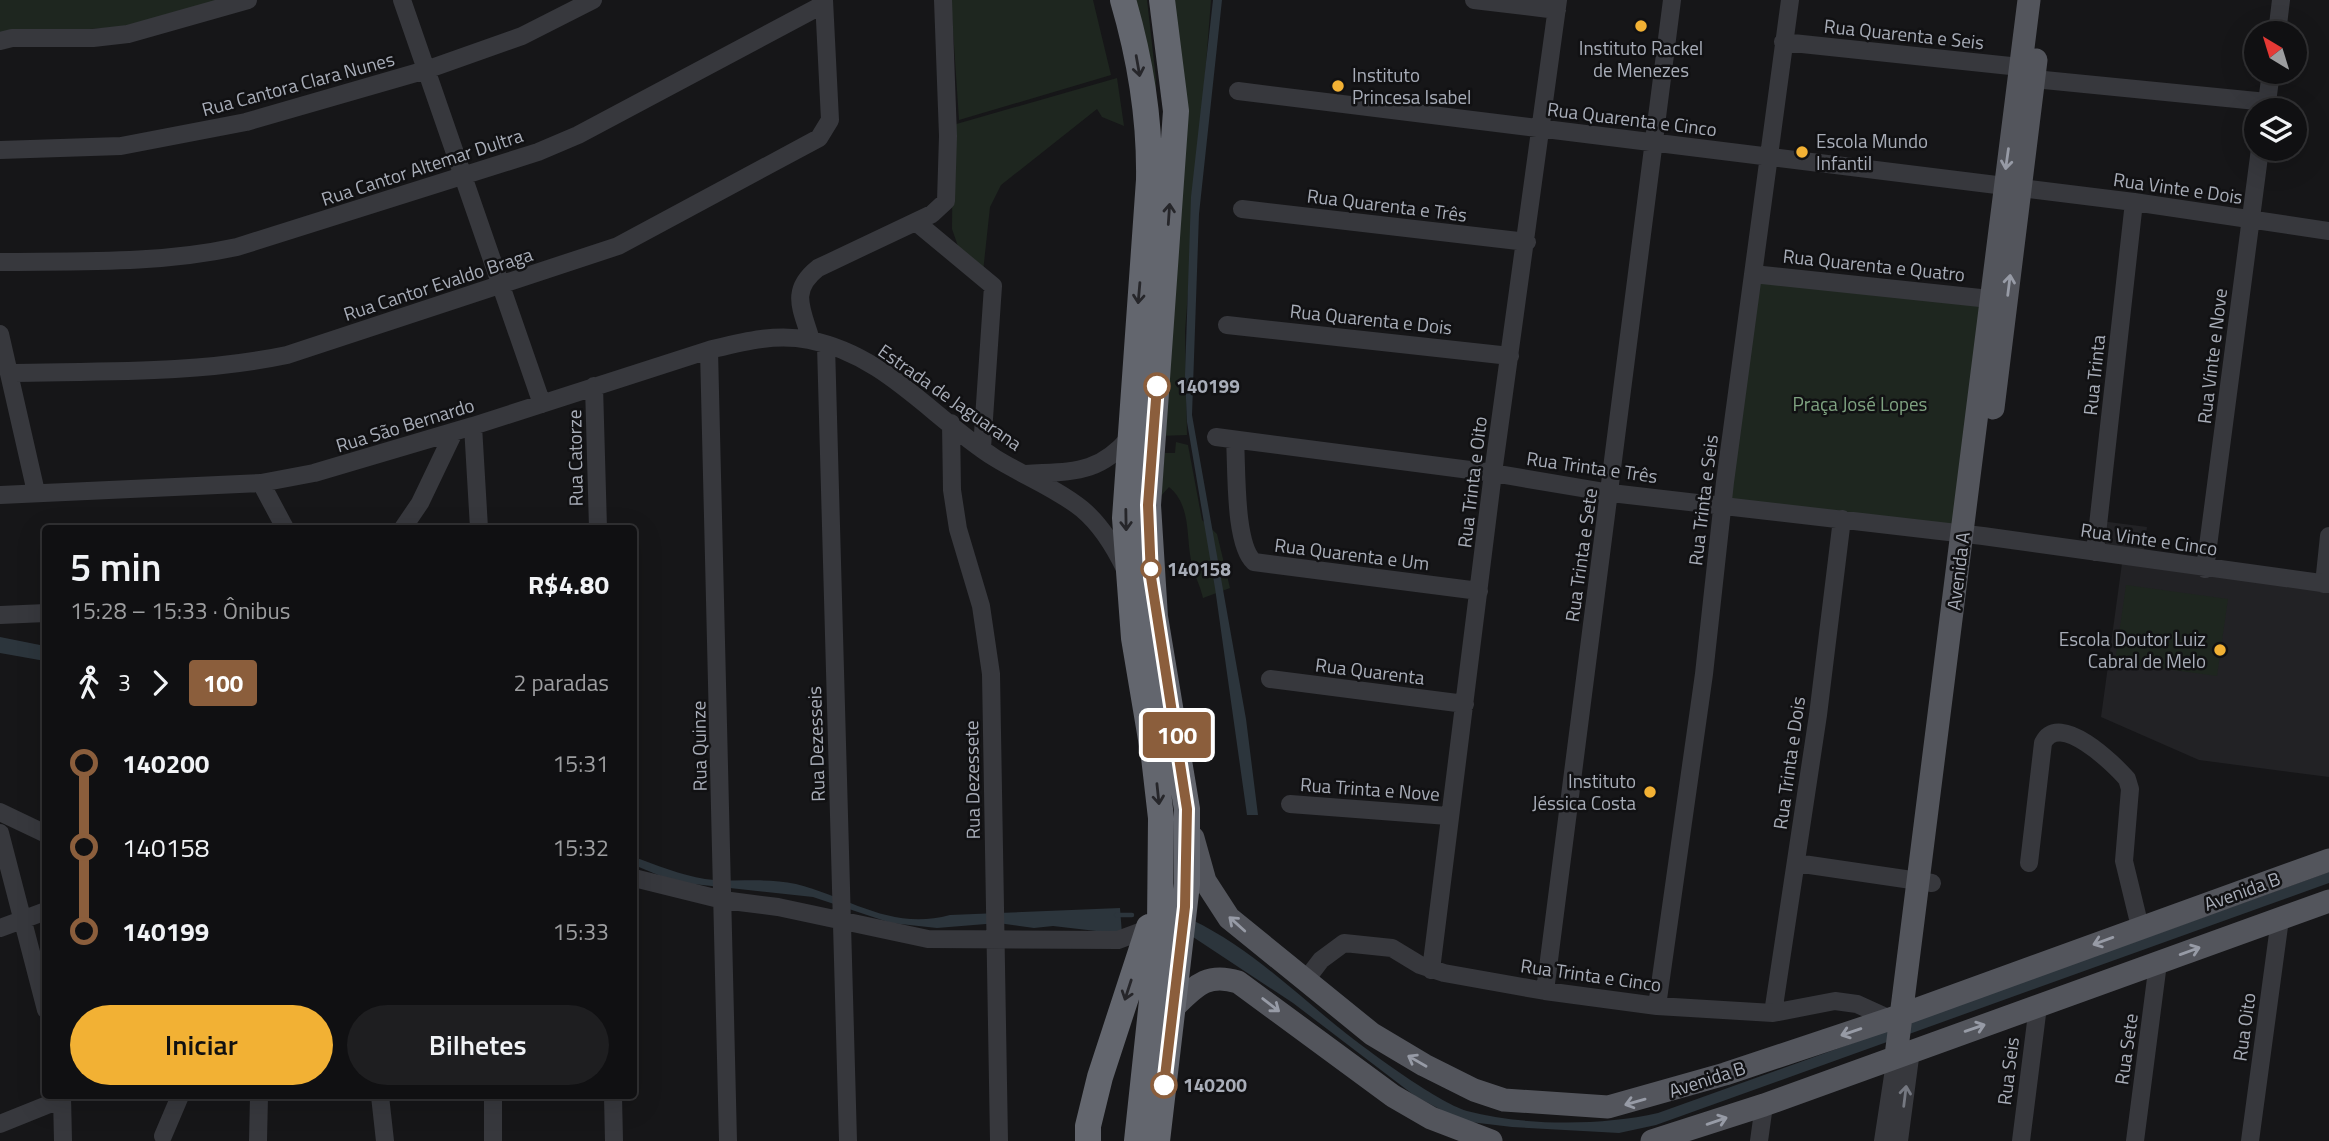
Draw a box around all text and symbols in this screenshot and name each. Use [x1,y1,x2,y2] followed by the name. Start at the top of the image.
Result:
[1823,11,1986,56] street label: Rua Quarenta e Seis
[1633,18,1649,34] marker: Instituto Rackel de Menezes
[2244,21,2306,84] north arrow
[2244,21,2307,161] map controls
[1579,33,1703,84] place label: Instituto Rackel de Menezes
[198,44,398,123] street label: Rua Cantora Clara Nunes
[1131,55,1145,77] one-way arrow
[1352,60,1472,111] place label: Instituto Princesa Isabel
[1330,78,1346,94] marker: Instituto Princesa Isabel
[1546,94,1719,143] street label: Rua Quarenta e Cinco
[2244,98,2307,161] button: layers
[317,120,527,213] street label: Rua Cantor Altemar Dultra
[1816,126,1928,177] place label: Escola Mundo Infantil
[1794,144,1810,160] marker: Escola Mundo Infantil
[2001,147,2014,170] one-way arrow
[2112,164,2245,211] street label: Rua Vinte e Dois
[1305,180,1469,229] street label: Rua Quarenta e Três
[1163,203,1176,225] one-way arrow
[339,239,537,328] street label: Rua Cantor Evaldo Braga
[1781,241,1967,288] street label: Rua Quarenta e Quatro
[2002,274,2015,297] one-way arrow
[1132,281,1145,303] one-way arrow
[2189,287,2234,425] street label: Rua Vinte e Nove
[1288,296,1454,341] street label: Rua Quarenta e Dois
[2075,333,2112,417] street label: Rua Trinta
[872,336,1029,457] street label: Estrada de Jaguarana
[1176,371,1240,400] place label: 140199
[1144,373,1170,399] marker: 140199
[1793,389,1928,418] park label: Praça José Lopes
[332,390,478,459] street label: Rua São Bernardo
[559,409,590,507] street label: Rua Catorze
[1449,415,1494,549] street label: Rua Trinta e Oito
[1680,433,1725,567] street label: Rua Trinta e Seis
[1525,443,1660,490] street label: Rua Trinta e Três
[1557,486,1604,624] street label: Rua Trinta e Sete
[1119,508,1133,531] one-way arrow
[2079,515,2219,562] street label: Rua Vinte e Cinco
[1273,530,1431,577] street label: Rua Quarenta e Um
[1938,530,1977,612] street label: Avenida A
[70,538,161,596] text: 5 min
[1167,554,1231,583] place label: 140158
[1141,559,1161,579] marker: 140158
[528,565,609,604] text: R$4.80
[70,593,290,628] text: 15:28 – 15:33 · Ônibus
[2059,624,2206,675] place label: Escola Doutor Luiz Cabral de Melo
[2212,642,2228,658] marker: Escola Doutor Luiz Cabral de Melo
[1314,649,1427,692] street label: Rua Quarenta
[70,664,108,702] icon: walk
[141,664,179,702] icon: forward
[118,665,131,700] text: 3
[203,665,243,701] text: 100
[514,665,609,700] text: 2 paradas
[799,686,832,802] street label: Rua Dezesseis
[1765,694,1812,831] street label: Rua Trinta e Dois
[683,700,714,792] street label: Rua Quinze
[1137,712,1217,758] line badge: 100
[1157,717,1197,753] text: 100
[956,720,987,840] street label: Rua Dezessete
[122,744,209,783] text: 140200
[552,746,609,781] text: 15:31
[1532,766,1636,817] place label: Instituto Jéssica Costa
[1299,769,1441,808] street label: Rua Trinta e Nove
[1152,782,1165,805] one-way arrow
[1642,784,1658,800] marker: Instituto Jéssica Costa
[122,828,209,867] text: 140158
[552,830,609,865] text: 15:32
[2200,863,2284,918] street label: Avenida B
[122,912,209,951] text: 140199
[552,914,609,949] text: 15:33
[1228,916,1246,932] one-way arrow
[2093,936,2115,948] one-way arrow
[2178,944,2200,956] one-way arrow
[1519,950,1663,999] street label: Rua Trinta e Cinco
[1121,979,1134,1001] one-way arrow
[2224,991,2263,1063] street label: Rua Oito
[1261,997,1280,1012] one-way arrow
[70,1005,333,1085] button: Iniciar
[347,1005,609,1085] button: Bilhetes
[2106,1011,2145,1086] street label: Rua Sete
[1964,1020,1986,1033] one-way arrow
[1841,1027,1863,1039] one-way arrow
[1989,1035,2026,1107] street label: Rua Seis
[1665,1052,1749,1105] street label: Avenida B
[1408,1054,1428,1068] one-way arrow
[1183,1070,1247,1099] place label: 140200
[1151,1072,1177,1098] marker: 140200
[1899,1085,1912,1107] one-way arrow
[1624,1096,1646,1109] one-way arrow
[1706,1114,1728,1126] one-way arrow

